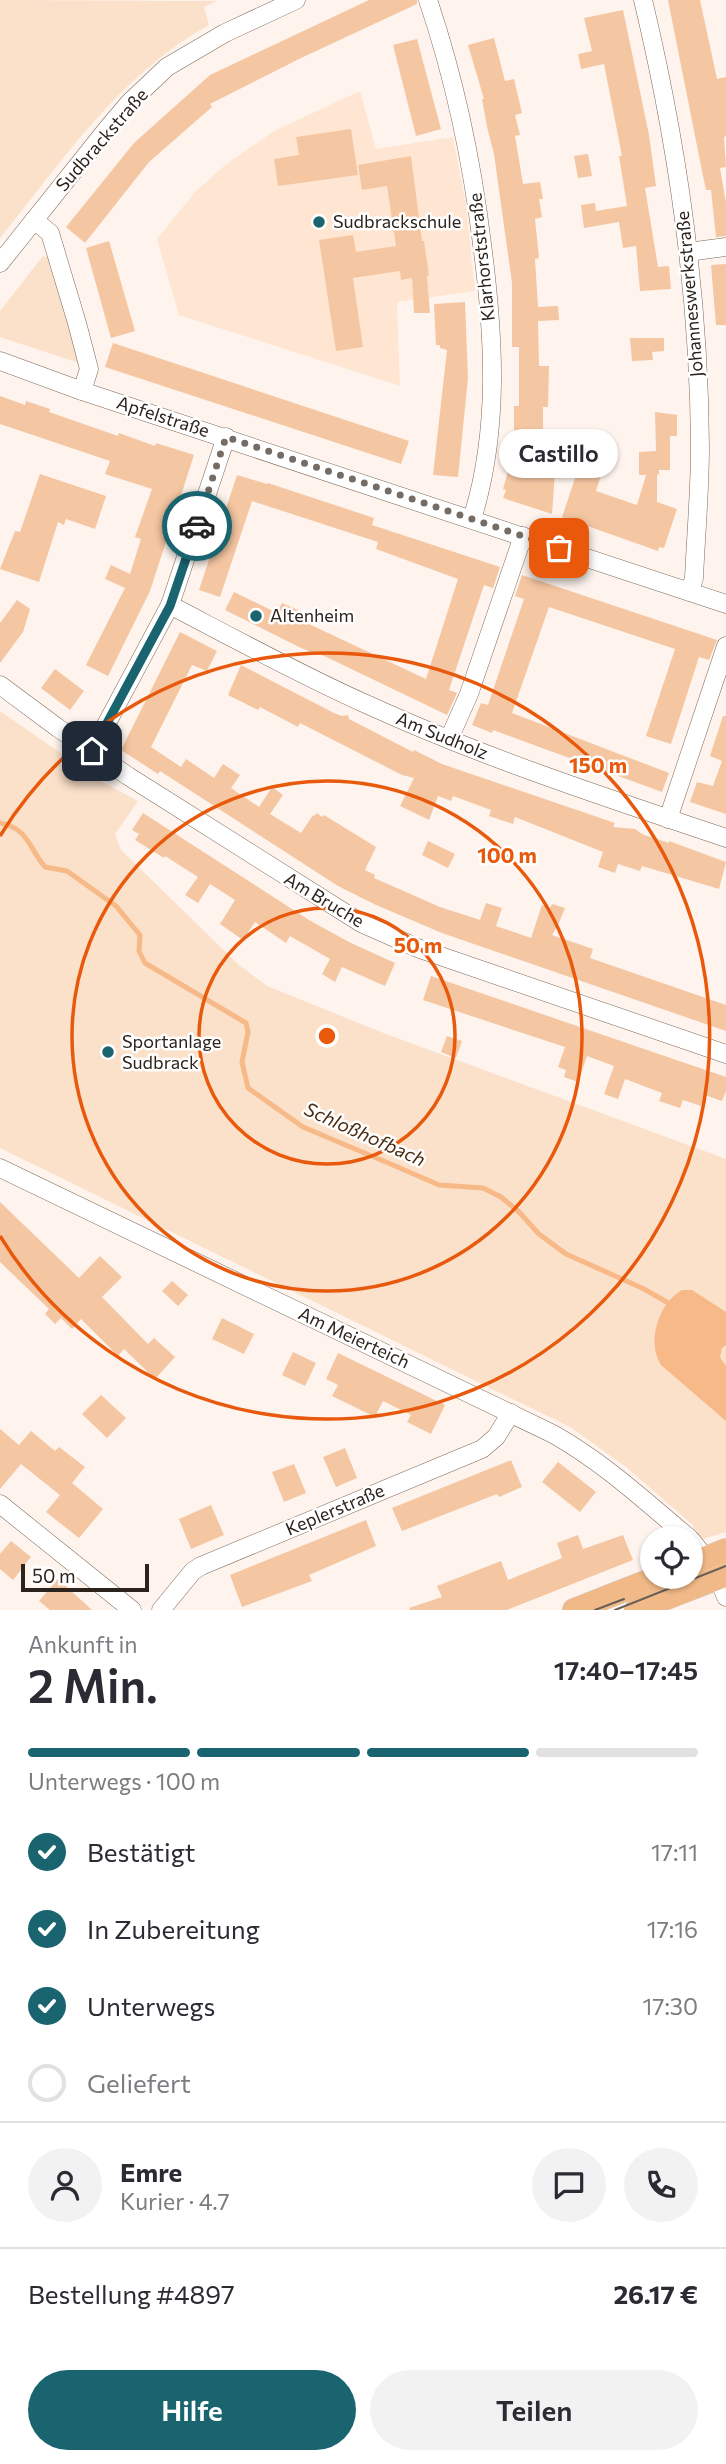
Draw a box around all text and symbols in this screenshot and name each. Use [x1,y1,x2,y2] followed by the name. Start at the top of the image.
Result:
[51,83,152,195] street label: Sudbrackstraße
[463,192,499,322] street label: Klarhorststraße
[333,210,461,232] place label: Sudbrackschule
[671,210,707,378] street label: Johanneswerkstraße
[311,214,327,230] marker: Sudbrackschule
[114,391,212,441] street label: Apfelstraße
[500,429,618,478] callout: Castillo
[518,439,599,467] text: Castillo
[162,491,232,561] courier
[178,507,216,545] icon: car
[529,518,589,578] pin
[540,529,578,567] icon: bag
[270,604,354,626] place label: Altenheim
[248,608,264,624] marker: Altenheim
[393,707,492,763] street label: Am Sudholz
[62,721,122,781] pin
[73,732,111,770] icon: home
[569,752,627,777] text: 150 m
[477,842,537,867] text: 100 m
[281,867,368,932] street label: Am Bruche
[394,932,442,957] text: 50 m
[315,1024,339,1048] centre of rings
[122,1030,221,1073] place label: Sportanlage Sudbrack
[100,1044,116,1060] marker: Sportanlage Sudbrack
[301,1097,429,1171] water label: Schloßhofbach
[295,1302,414,1372] street label: Am Meierteich
[282,1478,387,1540] street label: Keplerstraße
[640,1526,703,1589] map controls
[640,1526,703,1589] button: locate
[21,1561,149,1593] scale bar
[32,1564,76,1587] text: 50 m
[28,1630,138,1658] text: Ankunft in
[554,1654,698,1685] text: 17:40–17:45
[28,1656,158,1712] text: 2 Min.
[28,1767,220,1795] text: Unterwegs · 100 m
[28,1833,66,1871] icon: check
[87,1836,196,1867] text: Bestätigt
[651,1838,698,1866] text: 17:11
[28,1910,66,1948] icon: check
[87,1913,260,1944] text: In Zubereitung
[647,1915,698,1943] text: 17:16
[28,1987,66,2025] icon: check
[87,1990,215,2021] text: Unterwegs
[642,1992,698,2020] text: 17:30
[87,2067,191,2098] text: Geliefert
[28,2148,102,2222] button: person
[532,2148,606,2222] button: chat
[624,2148,698,2222] button: phone
[120,2156,182,2187] text: Emre
[120,2187,230,2215] text: Kurier · 4.7
[28,2278,235,2309] text: Bestellung #4897
[613,2278,698,2309] text: 26.17 €
[28,2370,356,2450] button: Hilfe
[370,2370,698,2450] button: Teilen

